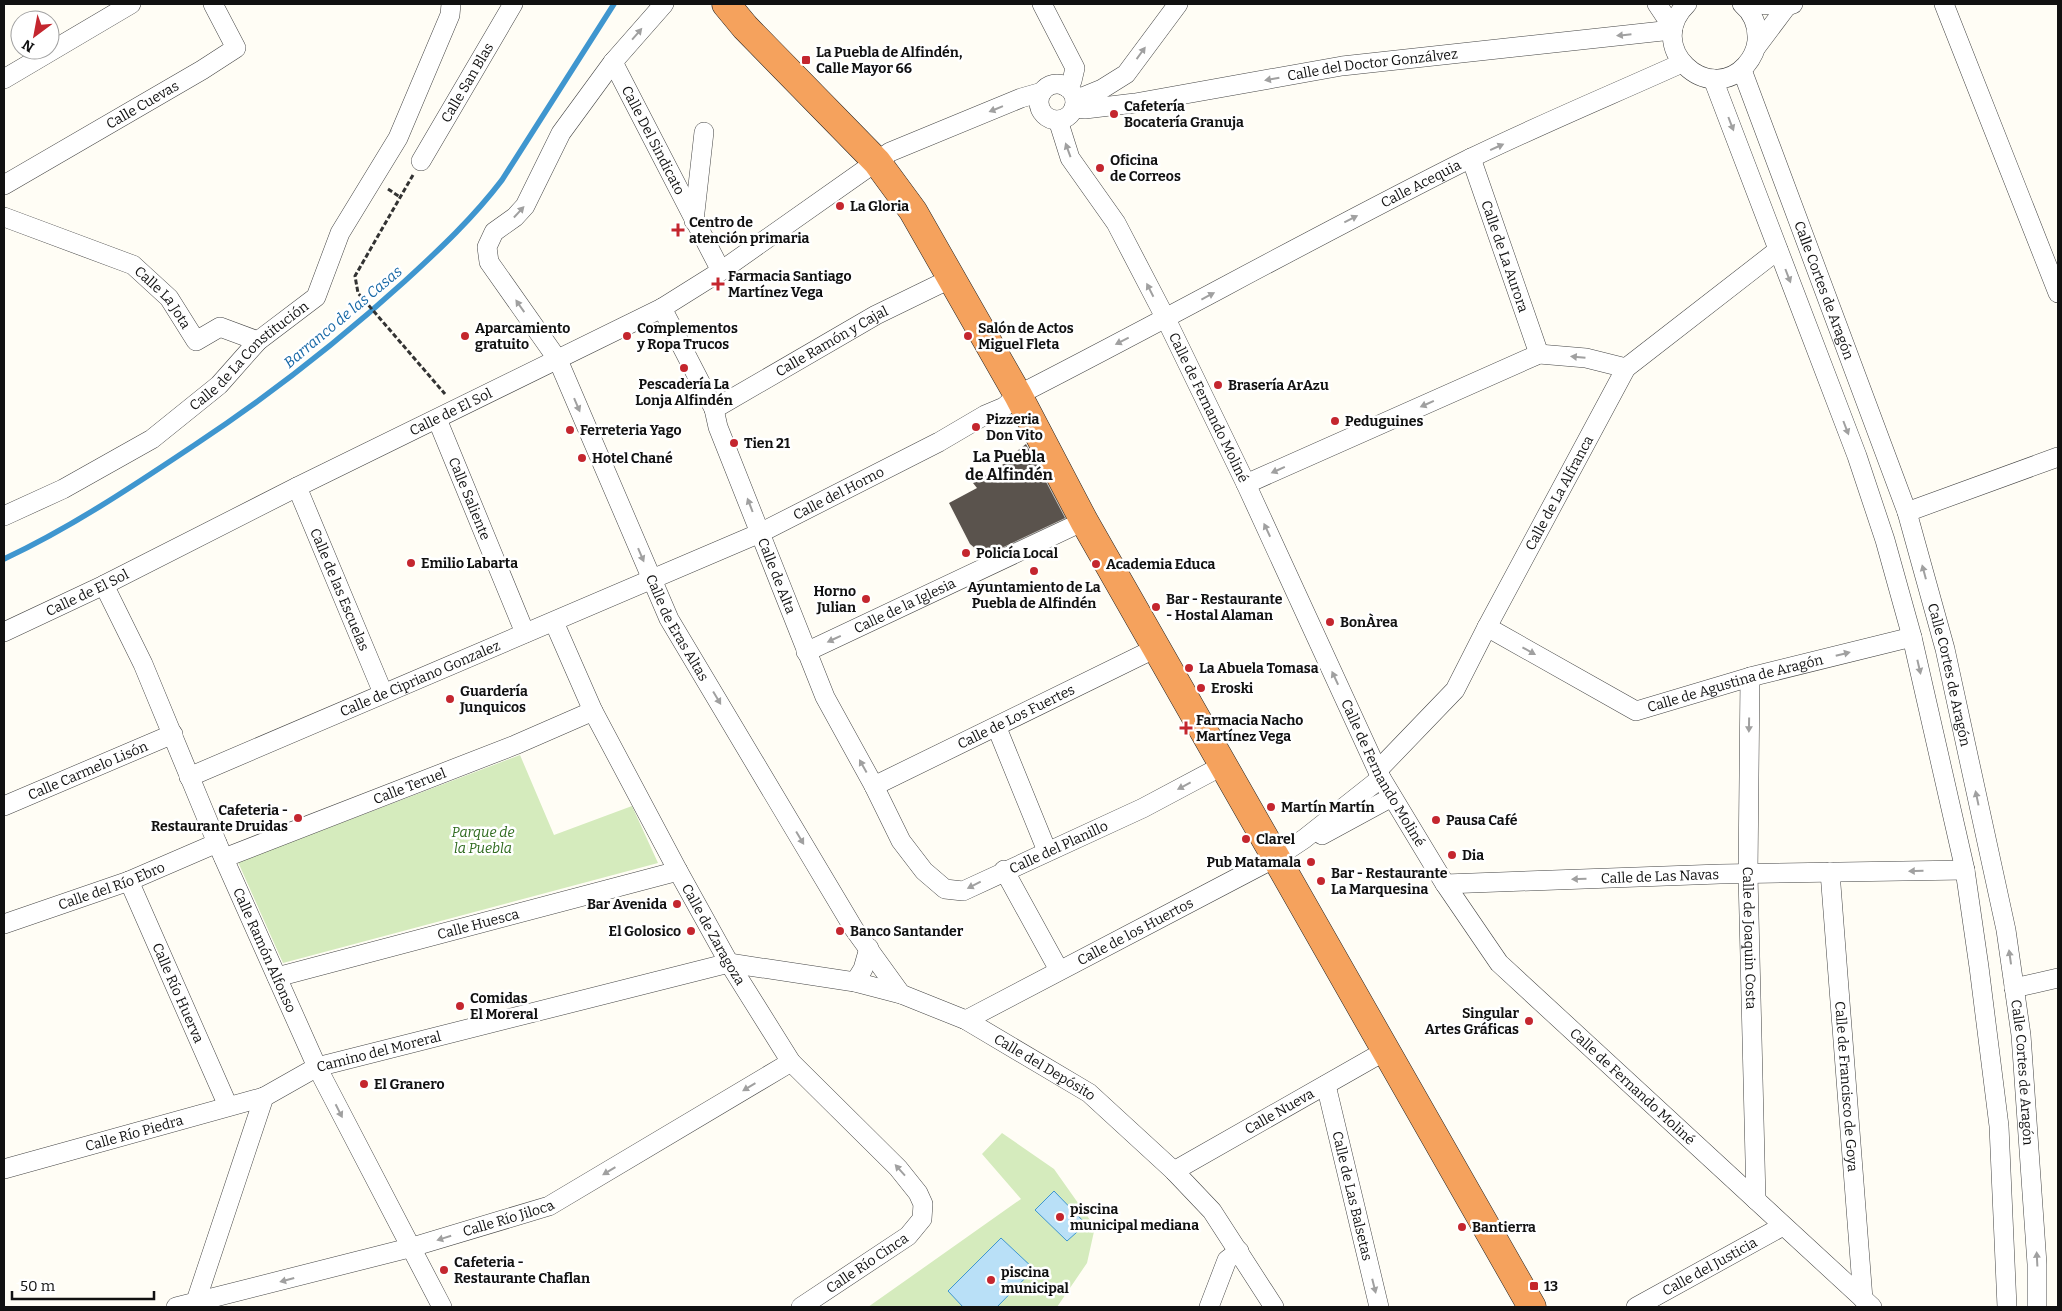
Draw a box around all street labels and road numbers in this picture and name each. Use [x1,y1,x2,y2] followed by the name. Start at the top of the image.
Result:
[437,40,497,126] street label: Calle San Blas
[1286,45,1459,85] street label: Calle del Doctor Gonzálvez
[103,77,182,133] street label: Calle Cuevas
[618,83,688,198] street label: Calle Del Sindicato
[1378,156,1464,212] street label: Calle Acequia
[1477,198,1532,315] street label: Calle de La Aurora
[1790,219,1857,362] street label: Calle Cortes de Aragón
[131,263,194,332] street label: Calle La Jota
[186,298,312,414] street label: Calle de La Constitución
[773,302,891,380] street label: Calle Ramón y Cajal
[1165,330,1252,485] street label: Calle de Fernando Moliné
[407,385,495,440] street label: Calle de El Sol
[1522,433,1597,553] street label: Calle de La Alfranca
[445,455,494,543] street label: Calle Saliente
[790,463,887,524] street label: Calle del Horno
[306,526,372,654] street label: Calle de las Escuelas
[754,535,799,617] street label: Calle de Alta
[43,566,132,620] street label: Calle de El Sol
[642,572,712,684] street label: Calle de Eras Altas
[851,575,959,637] street label: Calle de la Iglesia
[1924,601,1974,748] street label: Calle Cortes de Aragón
[337,637,503,721] street label: Calle de Cipriano Gonzalez
[1645,651,1825,716] street label: Calle de Agustina de Aragón
[955,681,1078,753] street label: Calle de Los Fuertes
[1337,697,1428,850] street label: Calle de Fernando Moliné
[25,738,151,804] street label: Calle Carmelo Lisón
[371,765,449,808] street label: Calle Teruel
[1007,817,1111,878] street label: Calle del Planillo
[56,859,168,914] street label: Calle del Río Ebro
[1601,866,1719,887] street label: Calle de Las Navas
[1739,867,1759,1010] street label: Calle de Joaquin Costa
[678,881,749,989] street label: Calle de Zaragoza
[229,885,300,1015] street label: Calle Ramón Alfonso
[1074,894,1196,969] street label: Calle de los Huertos
[436,905,521,943] street label: Calle Huesca
[148,940,207,1046] street label: Calle Río Huerva
[2007,998,2037,1146] street label: Calle Cortes de Aragón
[1831,1000,1861,1173] street label: Calle de Francisco de Goya
[1566,1025,1699,1149] street label: Calle de Fernando Moliné
[315,1028,443,1076] street label: Camino del Moreral
[991,1030,1099,1104] street label: Calle del Depósito
[1242,1085,1317,1138] street label: Calle Nueva
[83,1112,185,1155] street label: Calle Río Piedra
[1328,1130,1376,1262] street label: Calle de Las Balsetas
[461,1197,558,1240] street label: Calle Río Jiloca
[823,1230,912,1297] street label: Calle Río Cinca
[1659,1234,1760,1300] street label: Calle del Justicia

